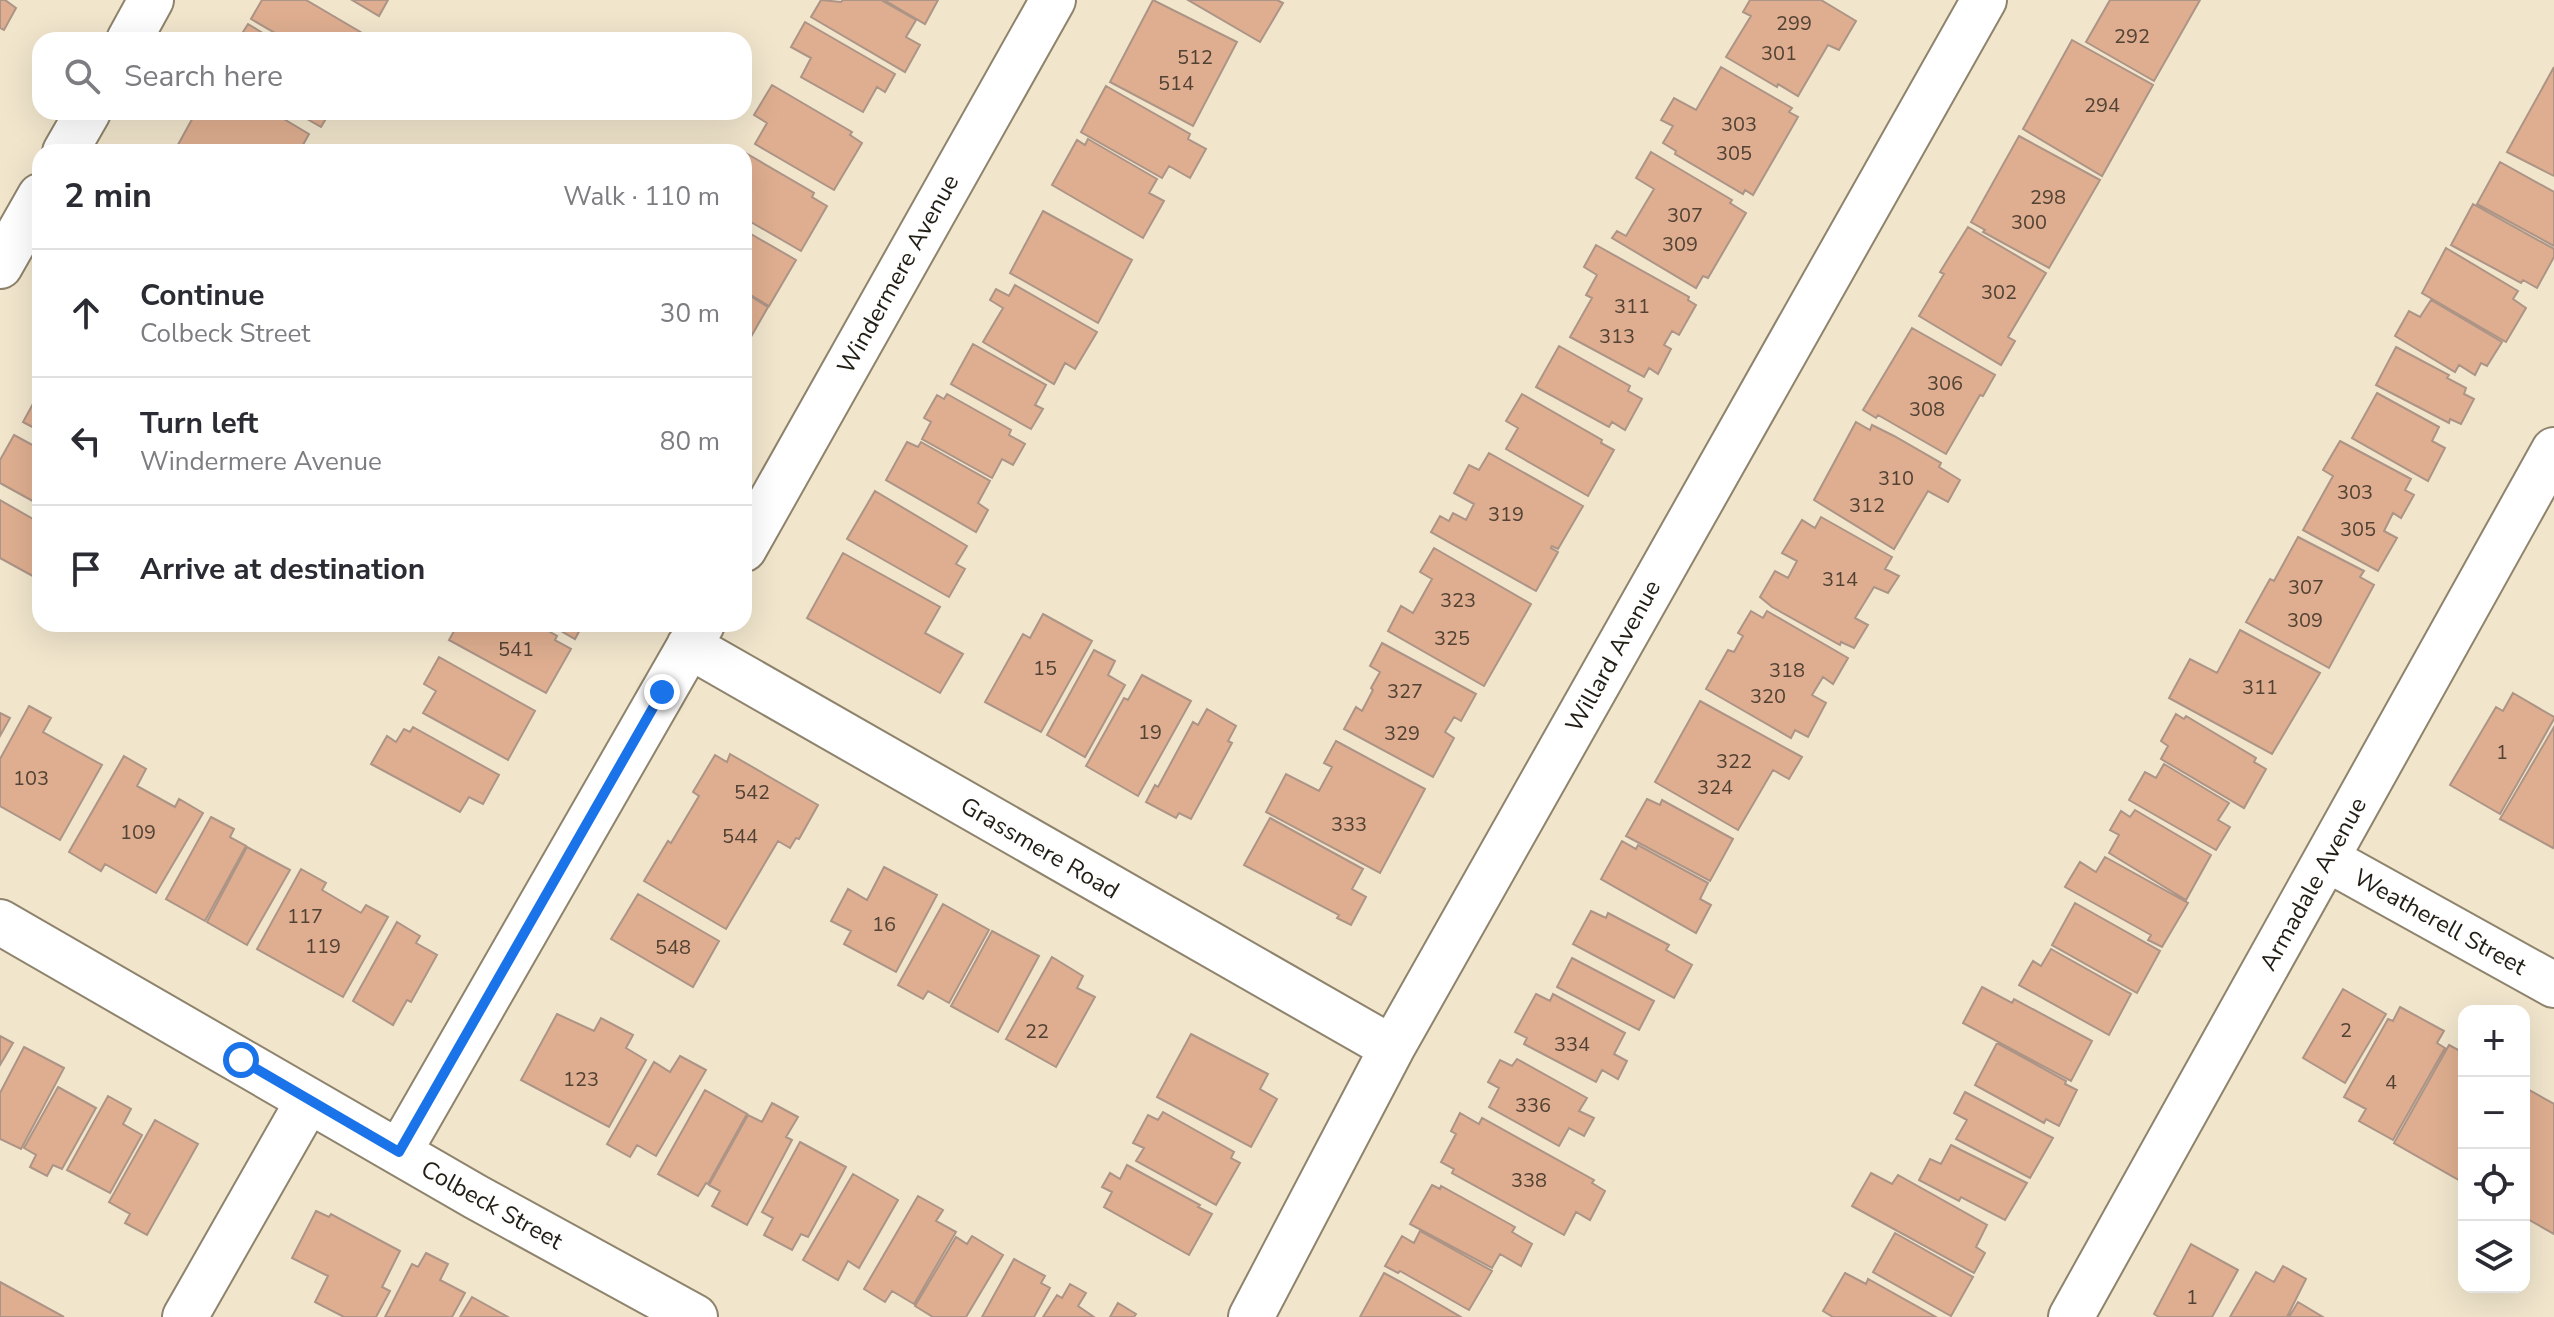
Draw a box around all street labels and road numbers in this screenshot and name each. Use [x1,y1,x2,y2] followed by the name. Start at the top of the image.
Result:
[830,169,966,379] street label: Windermere Avenue
[1558,574,1668,738] street label: Willard Avenue
[955,790,1125,906] street label: Grassmere Road
[2252,792,2374,976] street label: Armadale Avenue
[2348,861,2532,983] street label: Weatherell Street
[415,1153,569,1257] street label: Colbeck Street

